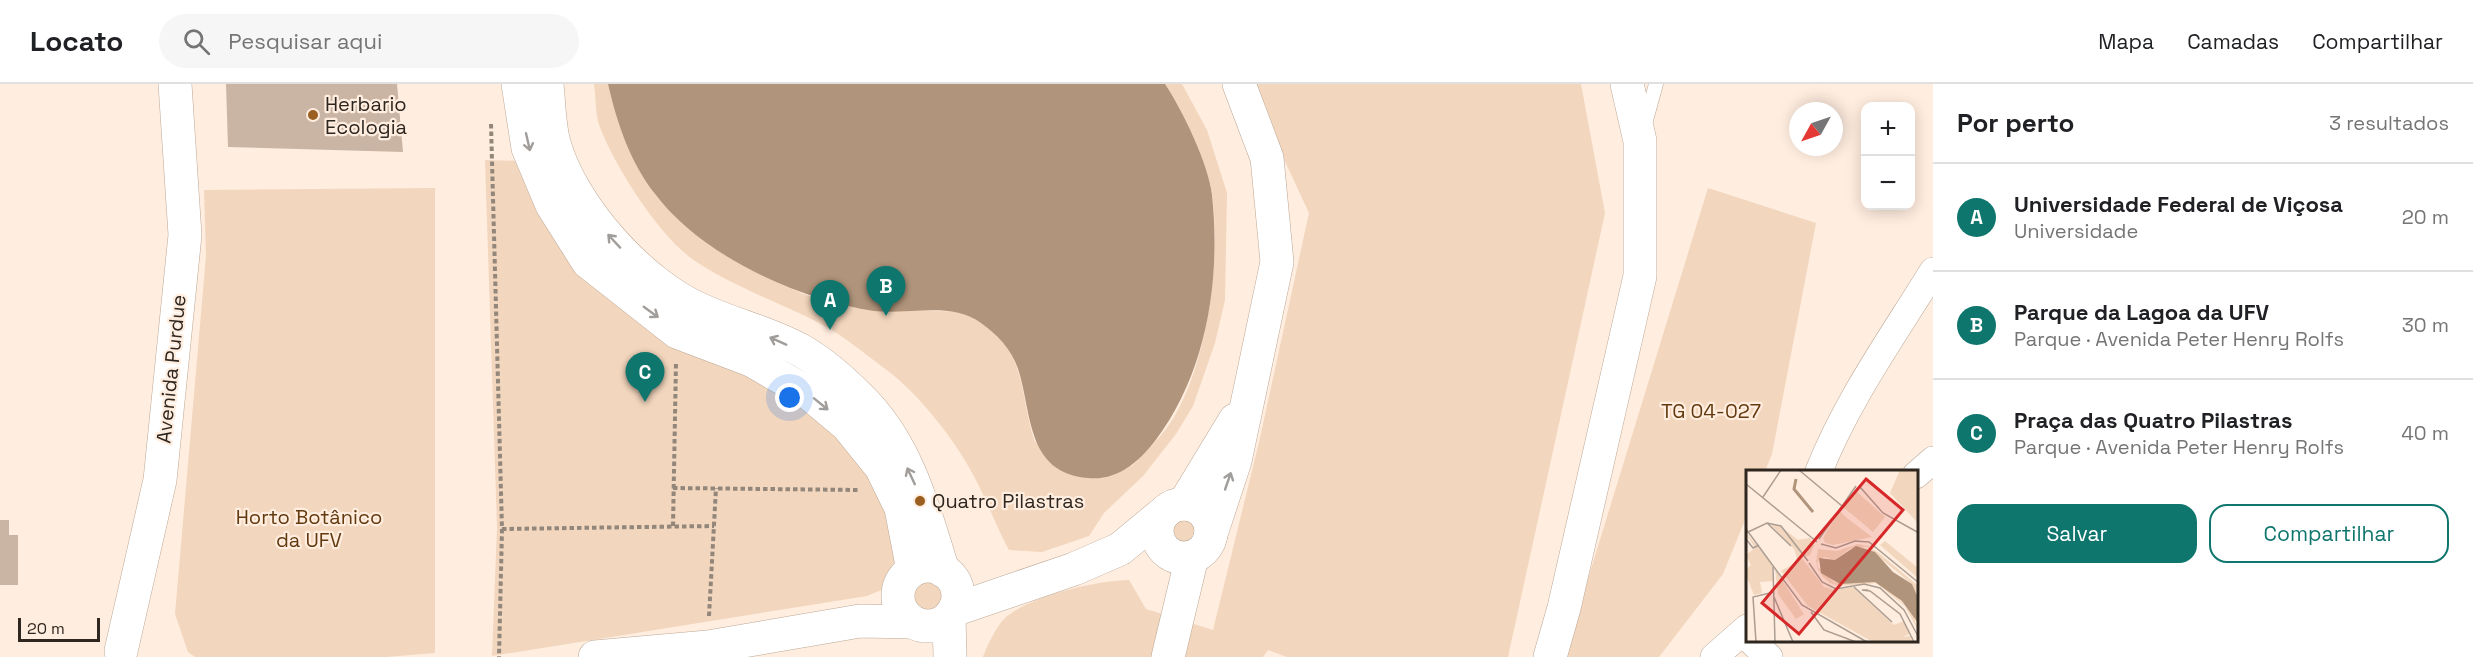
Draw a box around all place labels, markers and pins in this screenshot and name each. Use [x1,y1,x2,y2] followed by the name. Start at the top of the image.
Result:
[325,91,407,140] place label: Herbario Ecologia
[306,108,320,122] marker: Herbario Ecologia
[866,266,906,316] pin: B
[810,280,850,330] pin: A
[626,352,664,402] pin: C
[932,488,1084,514] place label: Quatro Pilastras
[913,494,927,508] marker: Quatro Pilastras

